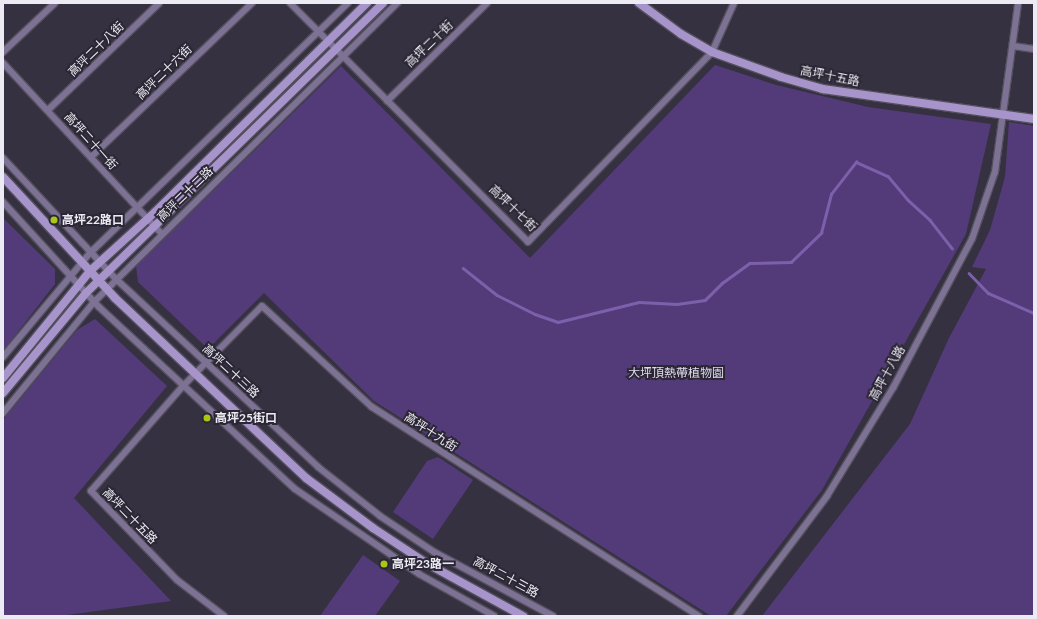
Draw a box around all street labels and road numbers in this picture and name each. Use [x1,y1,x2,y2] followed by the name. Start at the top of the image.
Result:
[402,18,456,70] street label: 高坪二十街
[65,19,127,79] street label: 高坪二十八街
[133,42,195,102] street label: 高坪二十六街
[799,63,861,89] street label: 高坪十五路
[62,109,120,173] street label: 高坪二十一街
[154,164,216,224] street label: 高坪二十二路
[486,182,540,234] street label: 高坪十七街
[200,341,262,401] street label: 高坪二十三路
[866,343,908,403] street label: 高坪十八路
[402,410,460,454] street label: 高坪十九街
[100,485,160,547] street label: 高坪二十五路
[471,554,541,600] street label: 高坪二十三路

